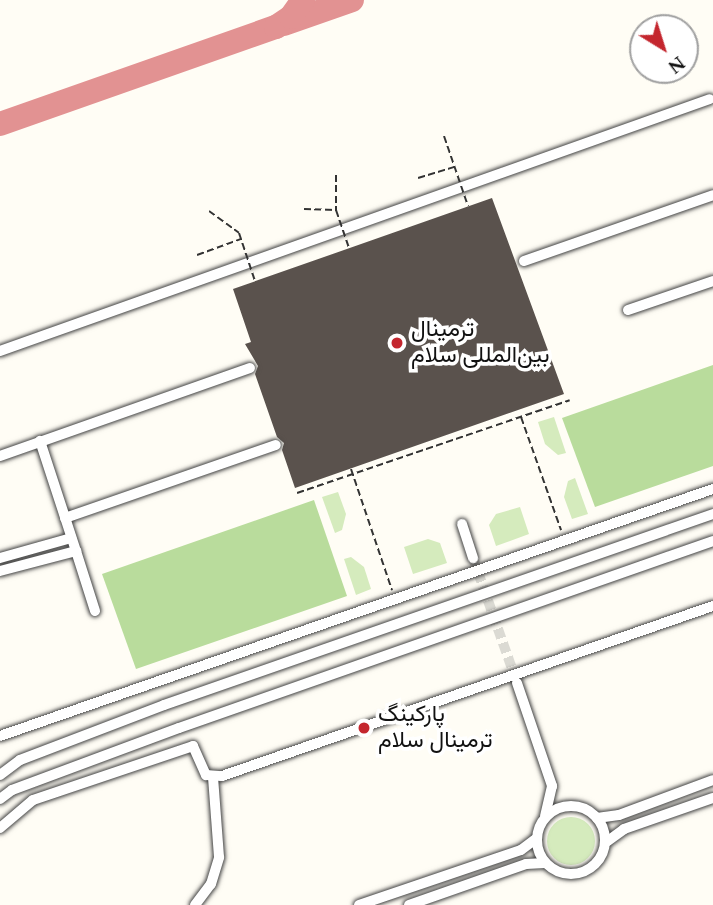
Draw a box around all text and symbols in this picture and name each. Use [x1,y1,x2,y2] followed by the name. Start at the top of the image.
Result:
[629,14,699,84] north arrow
[661,48,691,81] text: N
[411,316,550,370] place label: ترمینال بین‌المللی سلام
[389,335,405,351] marker: ترمینال بین‌المللی سلام
[378,701,493,755] place label: پارکینگ ترمینال سلام
[356,720,372,736] marker: پارکینگ ترمینال سلام

